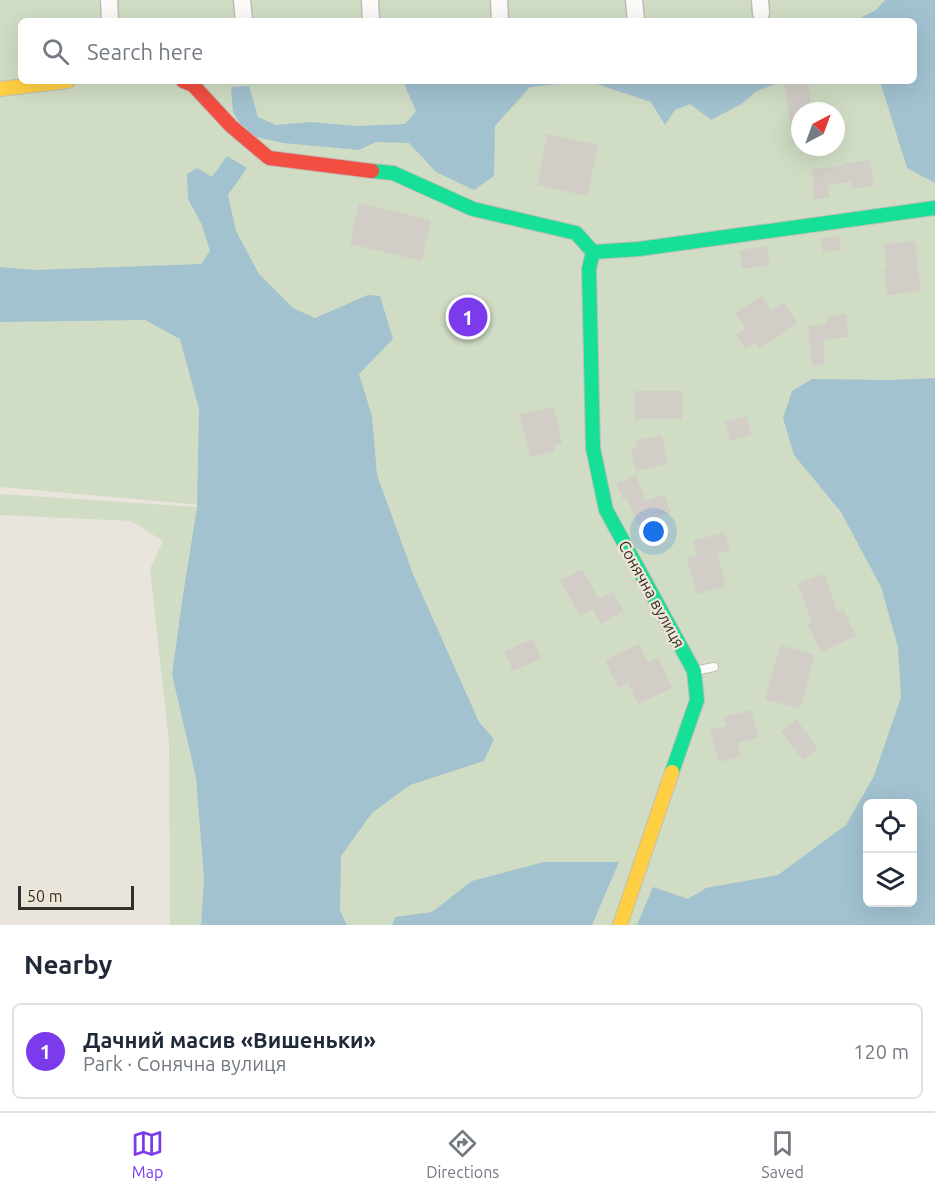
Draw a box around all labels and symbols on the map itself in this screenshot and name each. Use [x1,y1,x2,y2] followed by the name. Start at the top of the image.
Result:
[791,102,845,156] north arrow
[448,294,488,340] pin: 1
[639,517,668,546] your location
[615,537,689,651] street label: Сонячна вулиця
[18,883,134,910] scale bar

